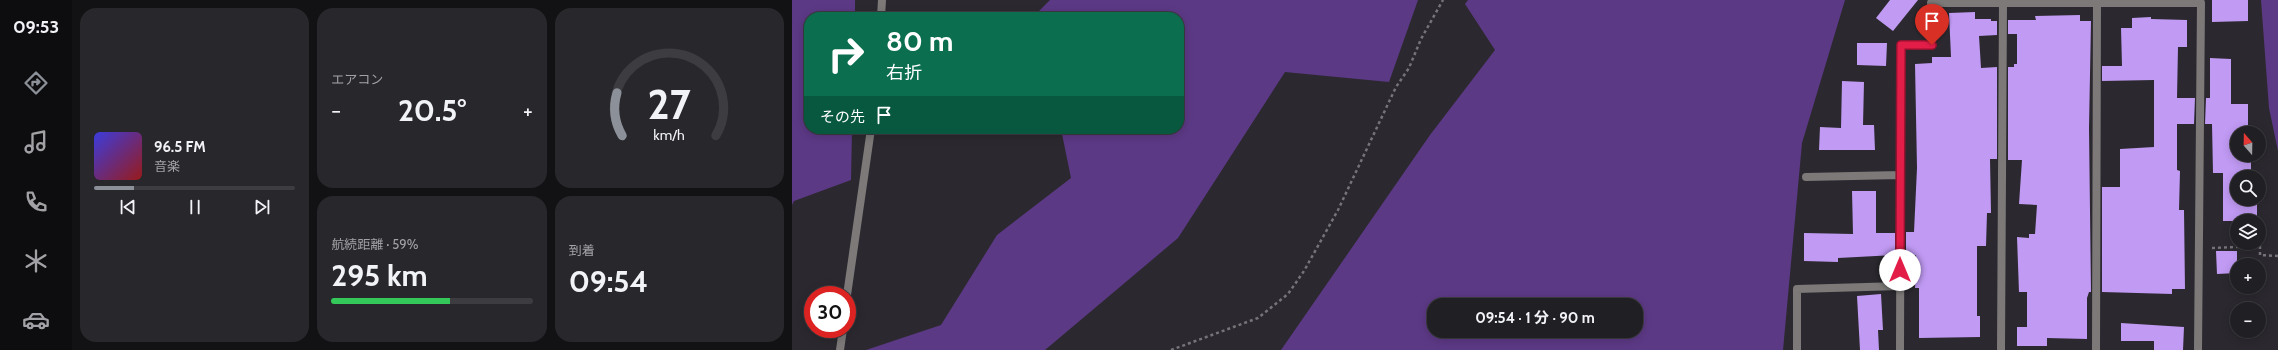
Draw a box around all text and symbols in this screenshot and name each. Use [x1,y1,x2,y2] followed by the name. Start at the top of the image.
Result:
[1915,4,1949,45] pin
[1921,10,1943,32] icon: arrive
[13,16,59,38] text: 09:53
[886,24,953,58] text: 80 m
[820,28,872,80] icon: right
[886,62,922,84] text: 右折
[22,69,50,97] icon: directions
[331,71,383,87] text: エアコン
[648,79,691,129] text: 27
[398,92,466,129] text: 20.5°
[331,97,341,124] text: −
[523,97,533,124] text: +
[873,104,895,126] icon: arrive
[820,108,865,126] text: その先
[654,126,685,144] text: km/h
[2230,126,2266,162] north arrow
[2230,126,2266,338] map controls
[22,128,50,156] icon: music
[154,138,206,156] text: 96.5 FM
[154,158,180,174] text: 音楽
[2230,170,2266,206] button: search
[22,188,50,216] icon: phone
[117,196,139,218] icon: previous
[184,196,206,218] icon: pause
[251,196,273,218] icon: next
[2230,214,2266,250] button: layers
[331,236,418,252] text: 航続距離 · 59%
[569,242,595,258] text: 到着
[22,247,50,275] icon: climate
[1879,249,1921,291] position arrow
[331,257,428,294] text: 295 km
[2230,258,2266,294] button: +
[569,263,648,300] text: 09:54
[804,286,856,338] speed limit sign: 30
[2230,302,2266,338] button: −
[22,306,50,334] icon: car
[1475,309,1595,327] text: 09:54 · 1 分 · 90 m

